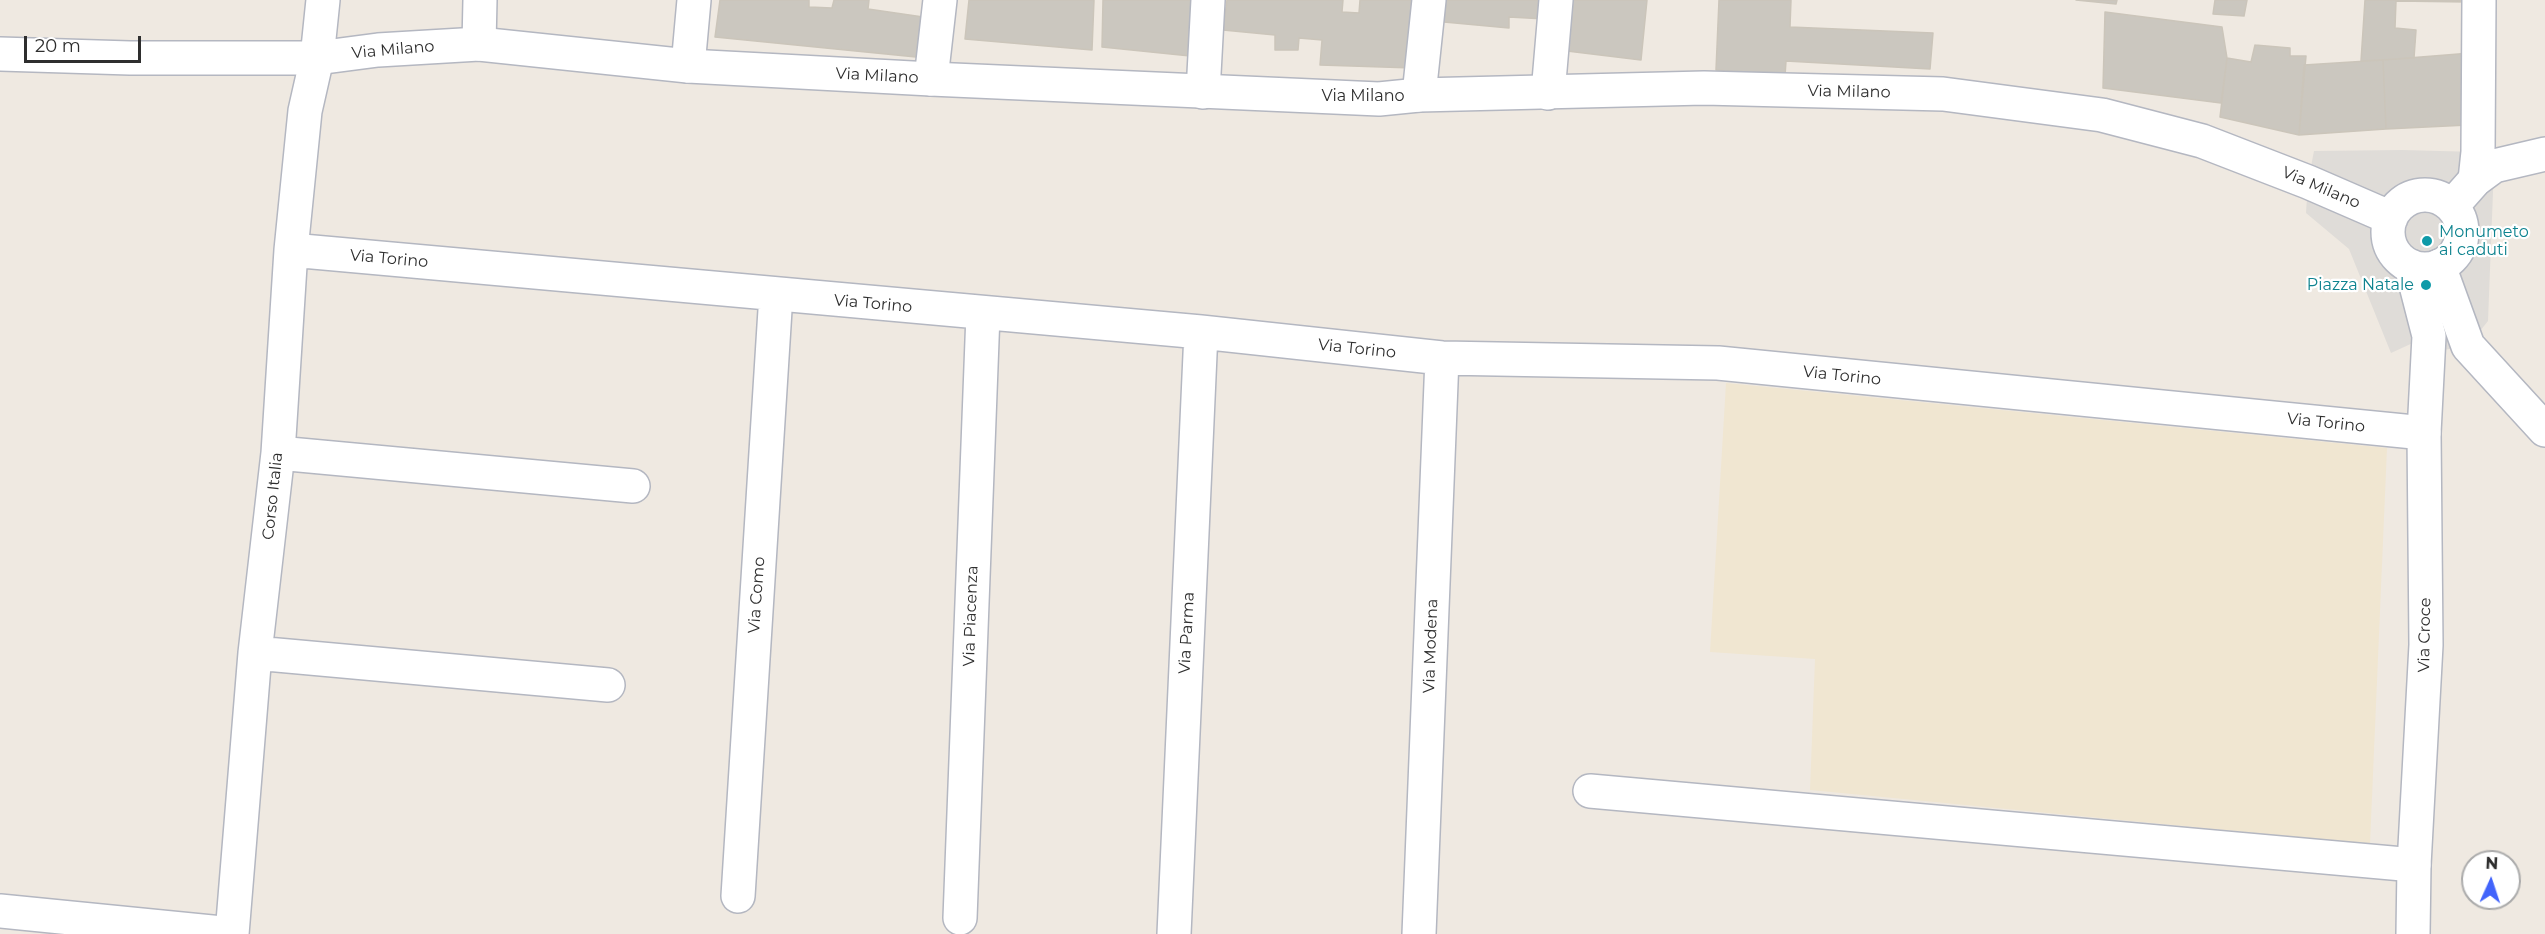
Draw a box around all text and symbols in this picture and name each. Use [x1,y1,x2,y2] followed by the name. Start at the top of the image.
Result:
[27,24,144,62] scale bar
[35,35,81,57] text: 20 m
[351,37,435,63] street label: Via Milano
[835,64,919,88] street label: Via Milano
[1807,82,1891,102] street label: Via Milano
[1322,86,1404,106] street label: Via Milano
[2279,163,2363,213] street label: Via Milano
[2439,222,2529,260] place label: Monumeto ai caduti
[2420,234,2434,248] marker: Monumeto ai caduti
[349,246,429,272] street label: Via Torino
[2307,275,2414,295] place label: Piazza Natale
[2419,278,2433,292] marker: Piazza Natale
[833,291,913,317] street label: Via Torino
[1317,335,1397,363] street label: Via Torino
[1802,362,1882,390] street label: Via Torino
[2286,409,2366,437] street label: Via Torino
[259,451,287,541] street label: Corso Italia
[745,556,769,634] street label: Via Como
[960,565,982,667] street label: Via Piacenza
[1175,591,1199,675] street label: Via Parma
[2415,597,2435,673] street label: Via Croce
[1420,598,1442,694] street label: Via Modena
[2461,850,2521,910] north arrow
[2485,854,2499,873] text: N

